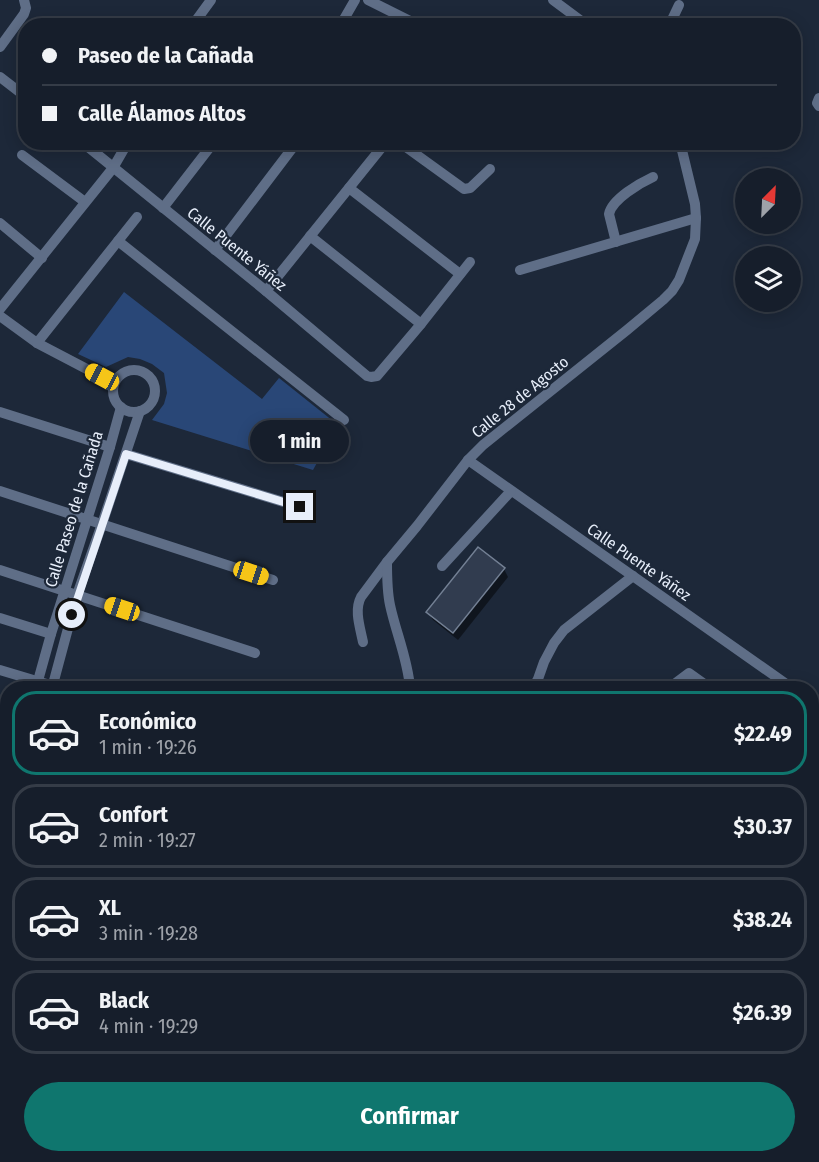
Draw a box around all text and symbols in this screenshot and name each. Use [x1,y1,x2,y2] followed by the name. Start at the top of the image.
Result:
[78,42,254,69] text: Paseo de la Cañada
[78,100,246,127] text: Calle Álamos Altos
[735,168,801,234] north arrow
[735,168,801,312] map controls
[184,203,290,295] street label: Calle Puente Yáñez
[735,246,801,312] button: layers
[468,352,572,442] street label: Calle 28 de Agosto
[82,361,122,393] car
[250,420,350,462] callout: 1 min
[41,428,107,589] street label: Calle Paseo de la Cañada
[278,429,321,453] text: 1 min
[286,493,313,520] route end
[584,519,694,605] street label: Calle Puente Yáñez
[231,559,271,587] car
[102,595,142,623] car
[58,601,85,628] route start
[27,706,81,760] icon: car
[99,708,197,735] text: Económico
[734,720,792,747] text: $22.49
[99,735,197,759] text: 1 min · 19:26
[27,799,81,853] icon: car
[99,801,168,828] text: Confort
[734,813,792,840] text: $30.37
[99,828,196,852] text: 2 min · 19:27
[27,892,81,946] icon: car
[99,894,121,921] text: XL
[733,906,792,933] text: $38.24
[99,921,198,945] text: 3 min · 19:28
[27,985,81,1039] icon: car
[99,987,149,1014] text: Black
[733,999,792,1026] text: $26.39
[99,1014,198,1038] text: 4 min · 19:29
[24,1082,795,1151] button: Confirmar

